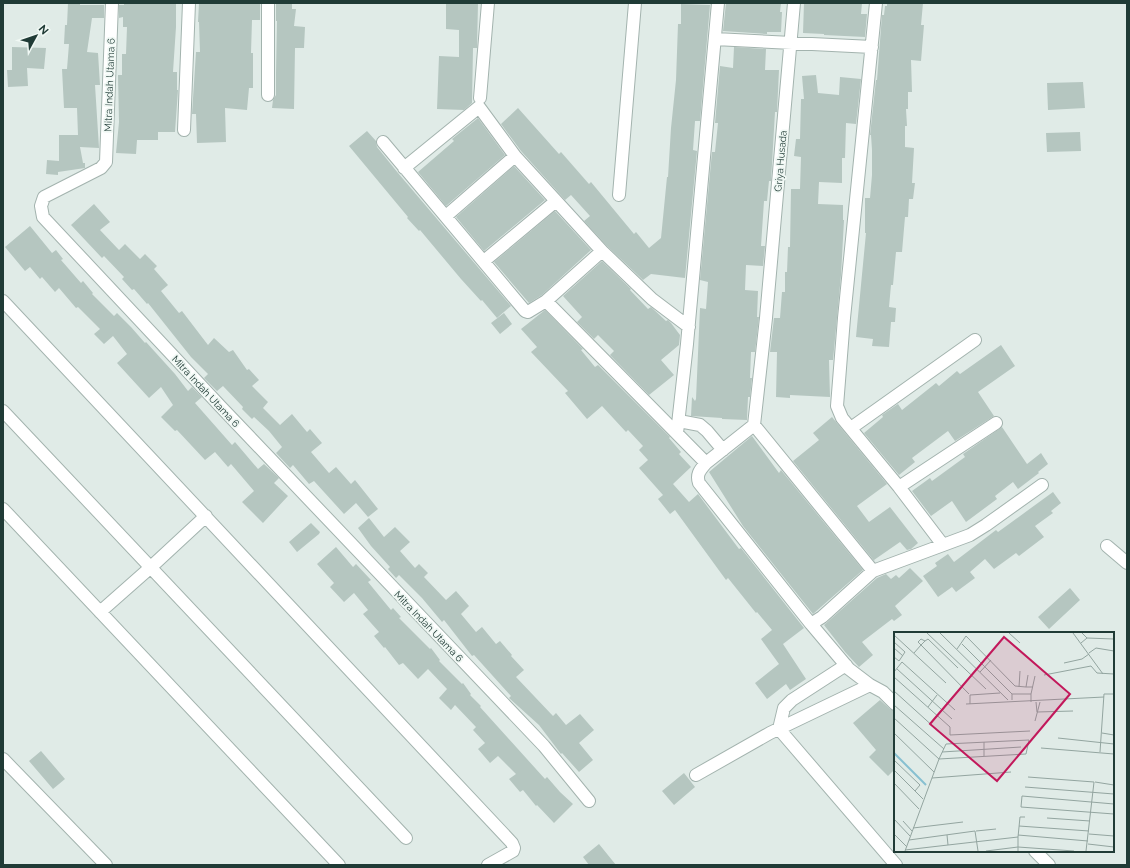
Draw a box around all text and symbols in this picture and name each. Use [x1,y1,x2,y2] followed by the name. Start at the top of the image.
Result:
[16,16,56,56] north arrow
[36,22,51,37] text: N
[102,38,117,132] street label: Mitra Indah Utama 6
[772,130,789,192] street label: Griya Husada
[170,353,242,429] street label: Mitra Indah Utama 6
[392,589,465,664] street label: Mitra Indah Utama 6
[894,632,1114,852] inset map

